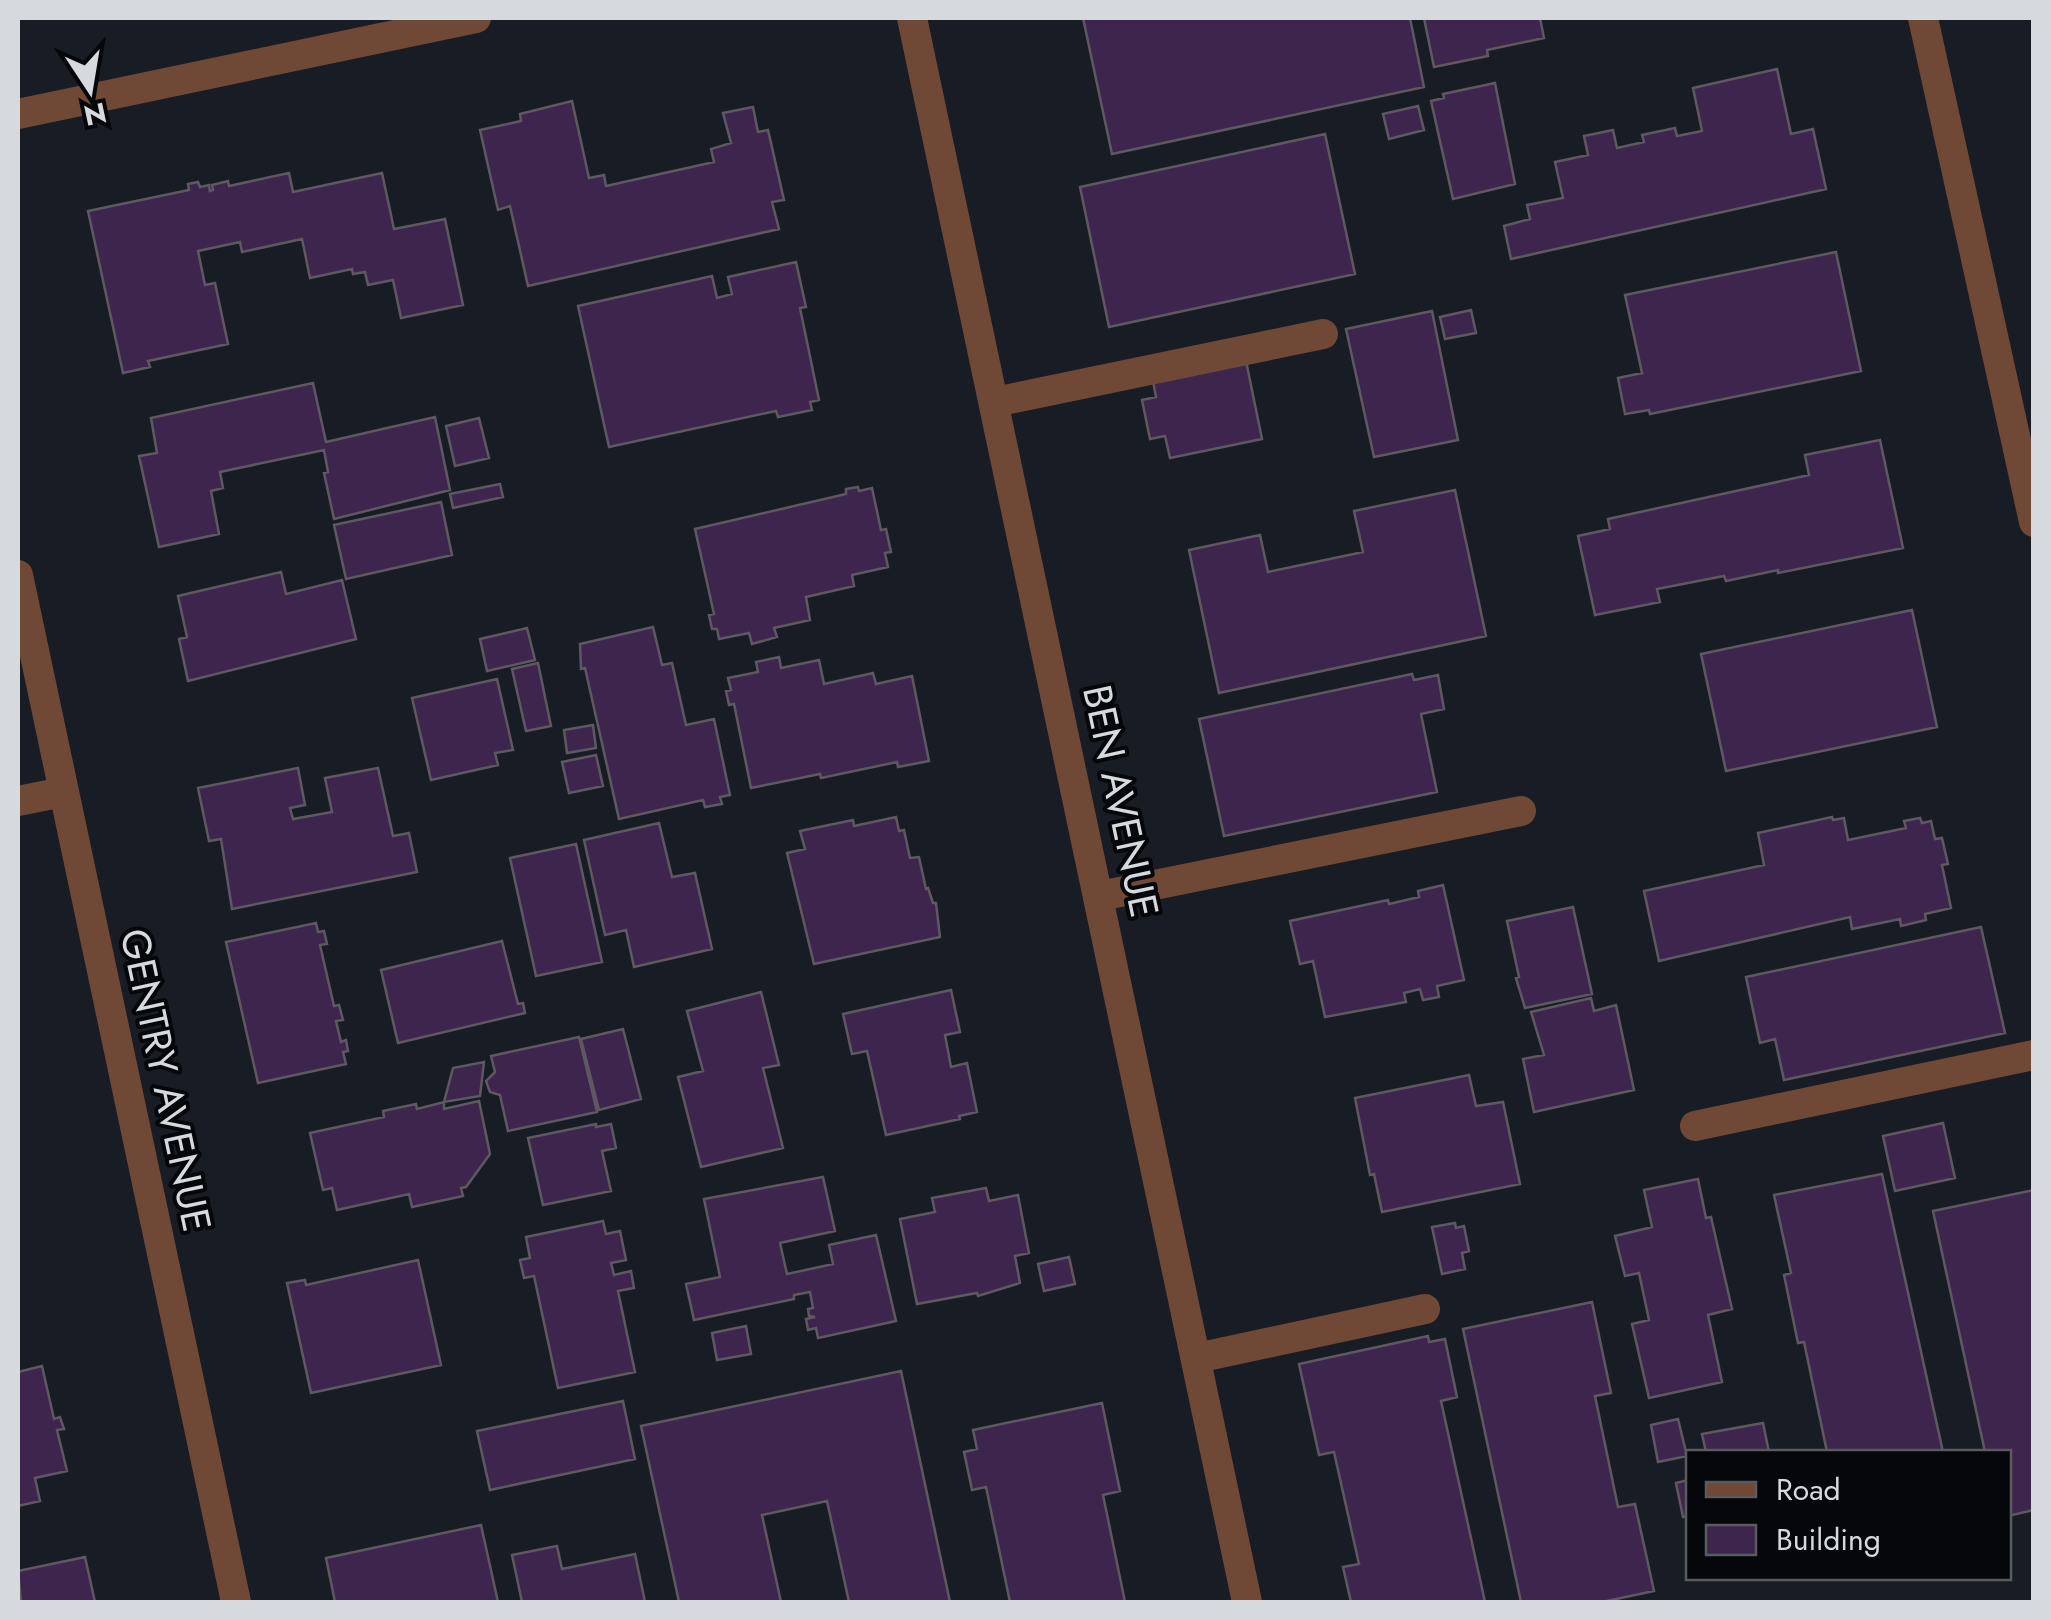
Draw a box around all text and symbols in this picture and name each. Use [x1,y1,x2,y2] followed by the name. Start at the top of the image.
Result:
[40,40,140,140] north arrow
[80,92,110,136] text: N
[1068,679,1174,923] street label: BEN AVENUE
[106,923,226,1237] street label: GENTRY AVENUE
[1686,1450,2011,1580] legend
[1776,1468,1841,1511] text: Road
[1776,1518,1881,1561] text: Building

